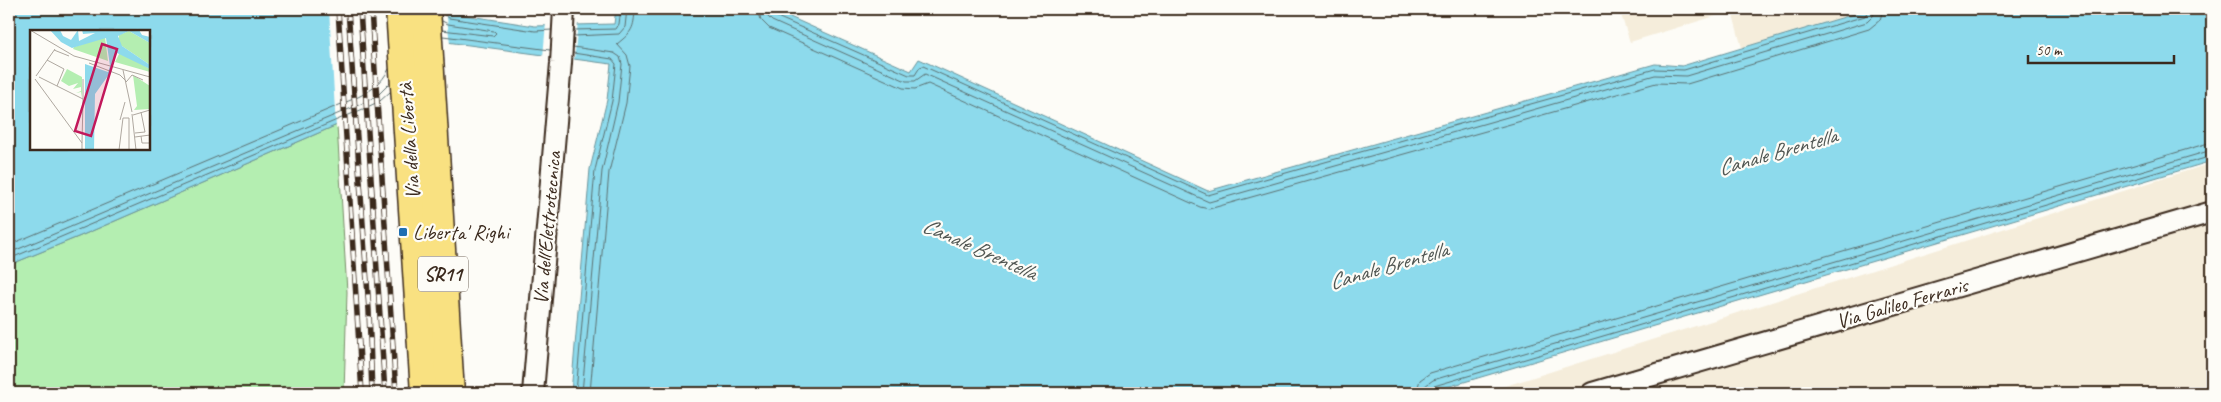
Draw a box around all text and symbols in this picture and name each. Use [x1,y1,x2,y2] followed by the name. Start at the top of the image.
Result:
[30,30,150,150] inset map
[2028,32,2175,64] scale bar
[2036,41,2063,60] text: 50 m
[392,80,426,200] street label: Via della Libertà
[1715,121,1843,182] water label: Canale Brentella
[527,149,567,306] street label: Via dell'Elettrotecnica
[918,211,1044,288] water label: Canale Brentella
[413,219,512,245] place label: Liberta' Righi
[397,226,409,238] marker: Liberta' Righi
[1326,235,1454,296] water label: Canale Brentella
[418,256,468,292] road number: SR11
[1833,271,1972,334] street label: Via Galileo Ferraris

